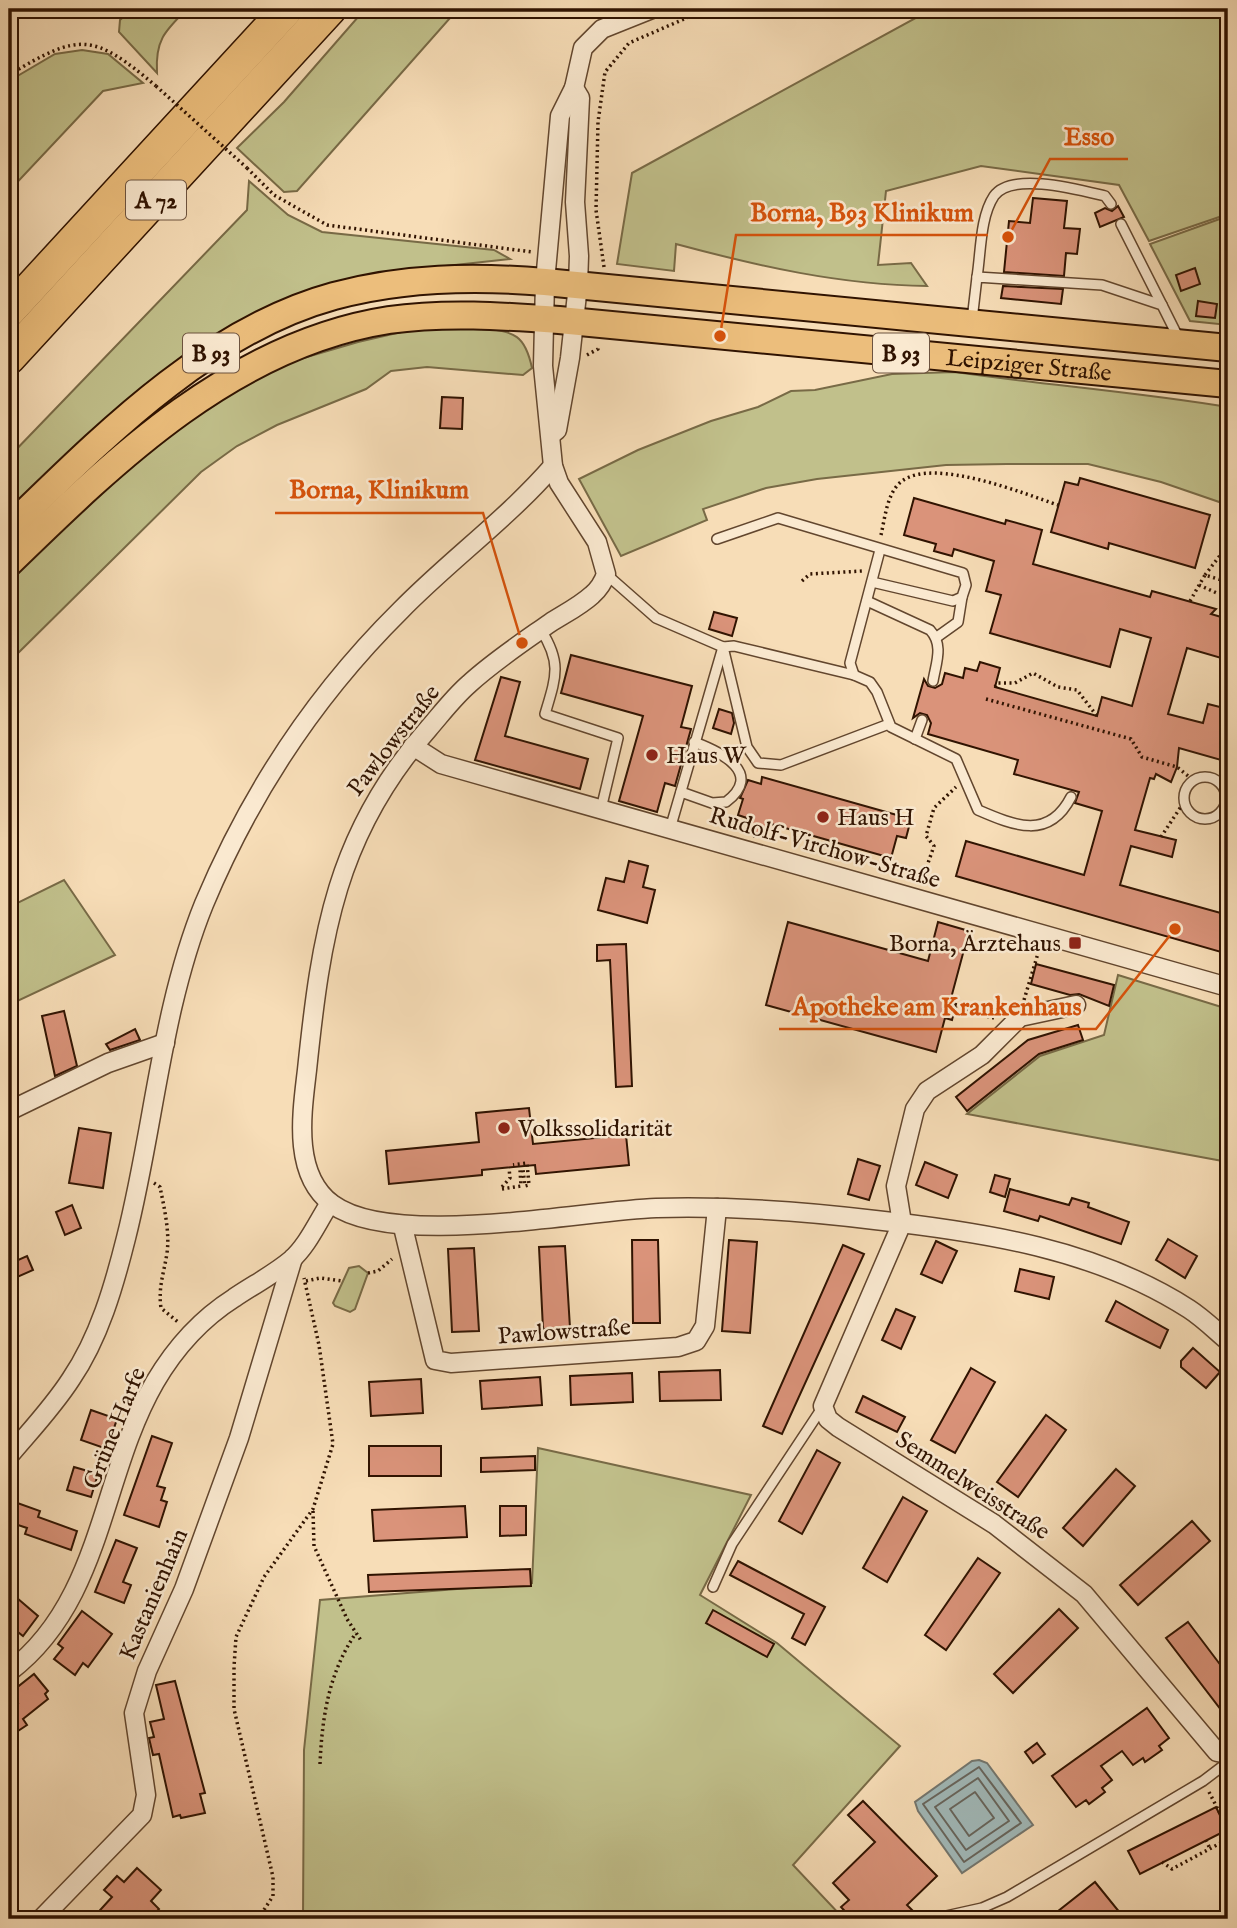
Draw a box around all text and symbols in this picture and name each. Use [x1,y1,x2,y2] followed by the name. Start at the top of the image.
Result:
[1050,112,1128,159] callout: Esso
[1064,121,1114,154] text: Esso
[126,181,186,220] road number: A 72
[736,188,988,235] callout: Borna, B93 Klinikum
[750,197,974,230] text: Borna, B93 Klinikum
[183,334,239,372] road number: B 93
[873,334,929,372] road number: B 93
[944,343,1113,390] street label: Leipziger Straße
[275,466,483,513] callout: Borna, Klinikum
[289,474,469,507] text: Borna, Klinikum
[341,679,448,803] street label: Pawlowstraße
[666,741,747,772] place label: Haus W
[644,747,660,763] marker: Haus W
[705,801,944,896] street label: Rudolf-Virchow-Straße
[837,803,915,834] place label: Haus H
[815,809,831,825] marker: Haus H
[889,929,1061,960] place label: Borna, Ärztehaus
[1067,935,1083,951] marker: Borna, Ärztehaus
[779,982,1096,1029] callout: Apotheke am Krankenhaus
[791,991,1082,1024] text: Apotheke am Krankenhaus
[517,1114,672,1145] place label: Volkssolidarität
[496,1120,512,1136] marker: Volkssolidarität
[496,1312,632,1353] street label: Pawlowstraße
[77,1363,154,1494] street label: Grüne Harfe
[889,1425,1055,1548] street label: Semmelweisstraße
[113,1524,196,1665] street label: Kastanienhain

